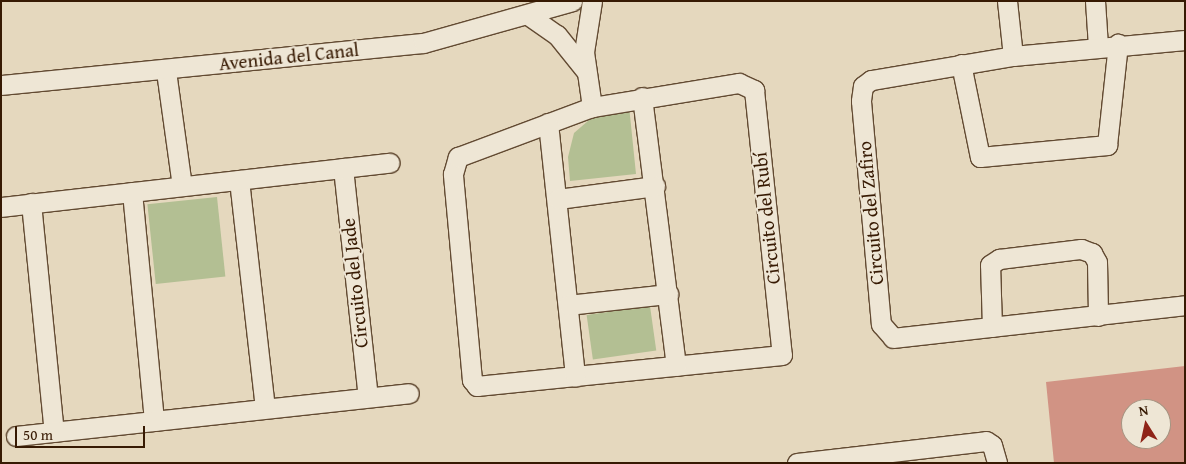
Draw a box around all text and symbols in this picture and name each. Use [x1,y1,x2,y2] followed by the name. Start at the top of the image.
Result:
[218,38,360,76] street label: Avenida del Canal
[853,140,889,286] street label: Circuito del Zafiro
[749,151,785,285] street label: Circuito del Rubí
[337,217,373,349] street label: Circuito del Jade
[1121,399,1171,449] north arrow
[1137,400,1150,421] text: N
[18,416,148,448] scale bar
[23,424,53,445] text: 50 m

